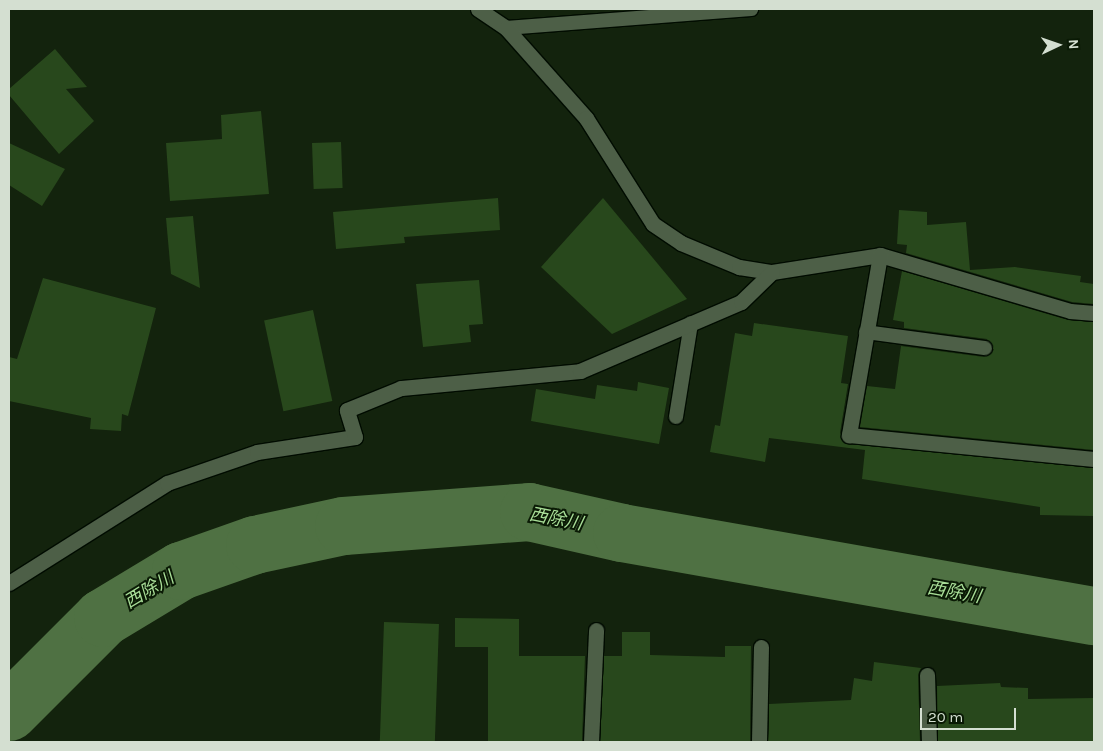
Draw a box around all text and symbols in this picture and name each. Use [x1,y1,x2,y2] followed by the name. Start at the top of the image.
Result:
[1033,20,1083,70] north arrow
[1065,39,1082,50] text: N
[527,503,585,535] water label: 西除川
[120,567,178,613] water label: 西除川
[926,577,982,607] water label: 西除川
[923,698,1019,730] scale bar
[928,708,963,726] text: 20 m

